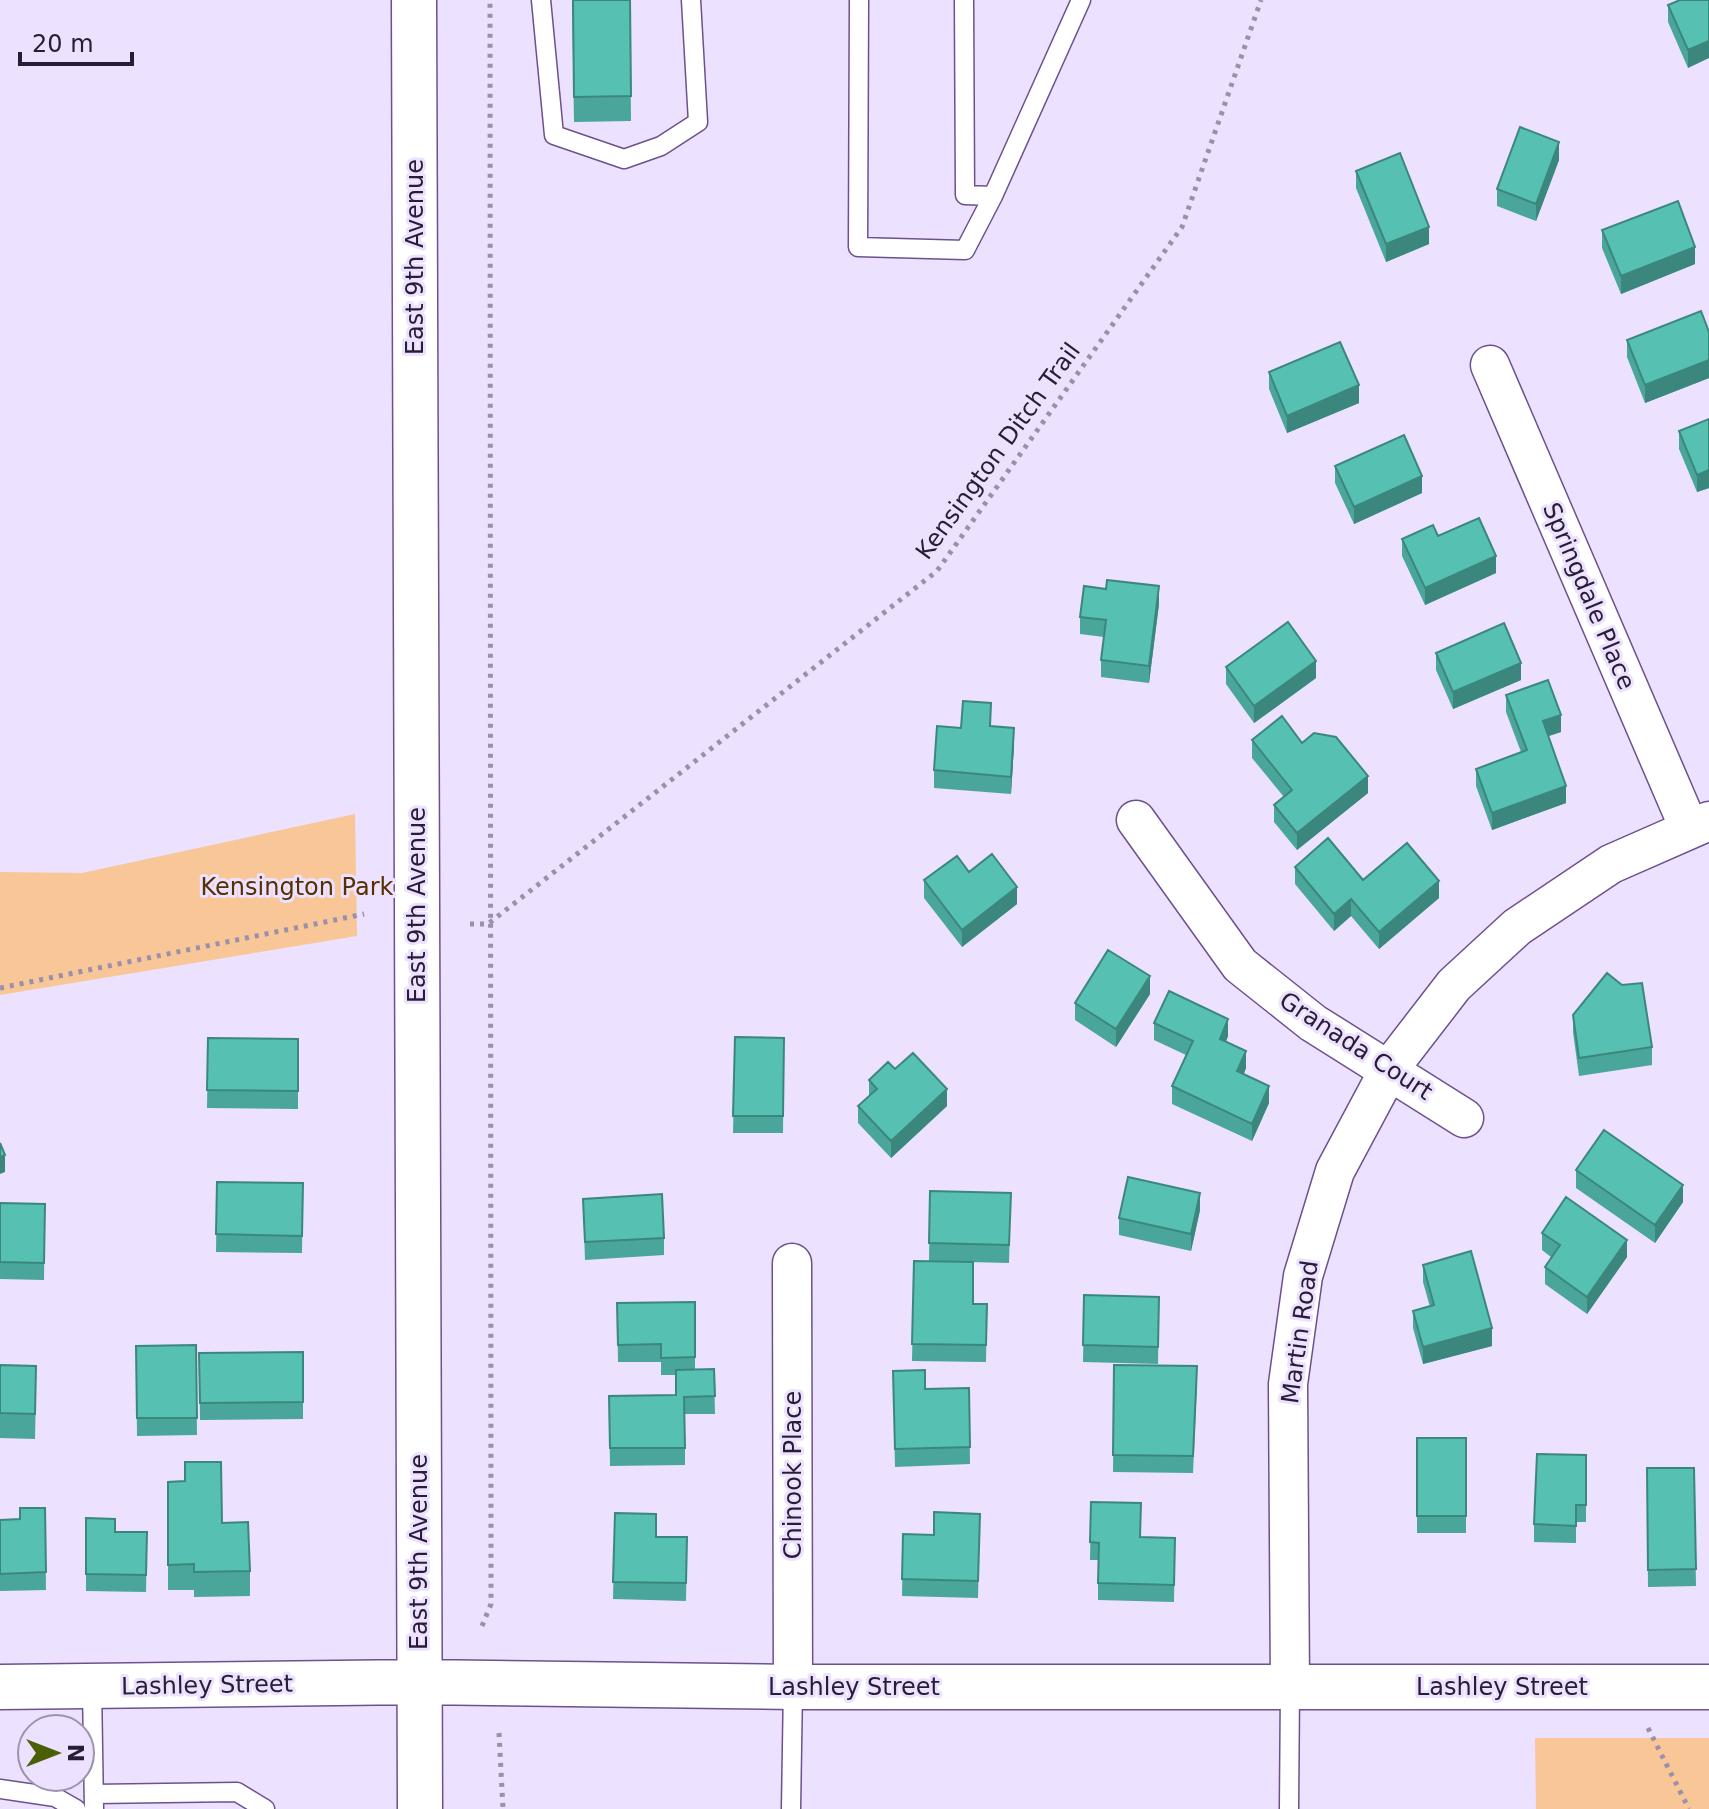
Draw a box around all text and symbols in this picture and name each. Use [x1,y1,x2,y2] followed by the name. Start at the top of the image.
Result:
[20,16,132,66] scale bar
[32,30,94,58] text: 20 m
[401,159,429,355] street label: East 9th Avenue
[910,337,1086,565] street label: Kensington Ditch Trail
[1537,498,1641,694] street label: Springdale Place
[403,807,431,1003] street label: East 9th Avenue
[201,873,394,901] park label: Kensington Park
[1274,986,1438,1106] street label: Granada Court
[1276,1259,1324,1405] street label: Martin Road
[779,1391,807,1559] street label: Chinook Place
[405,1454,433,1650] street label: East 9th Avenue
[121,1670,293,1700] street label: Lashley Street
[768,1673,940,1701] street label: Lashley Street
[1416,1673,1588,1701] street label: Lashley Street
[16,1713,96,1793] north arrow
[63,1744,88,1762] text: N

